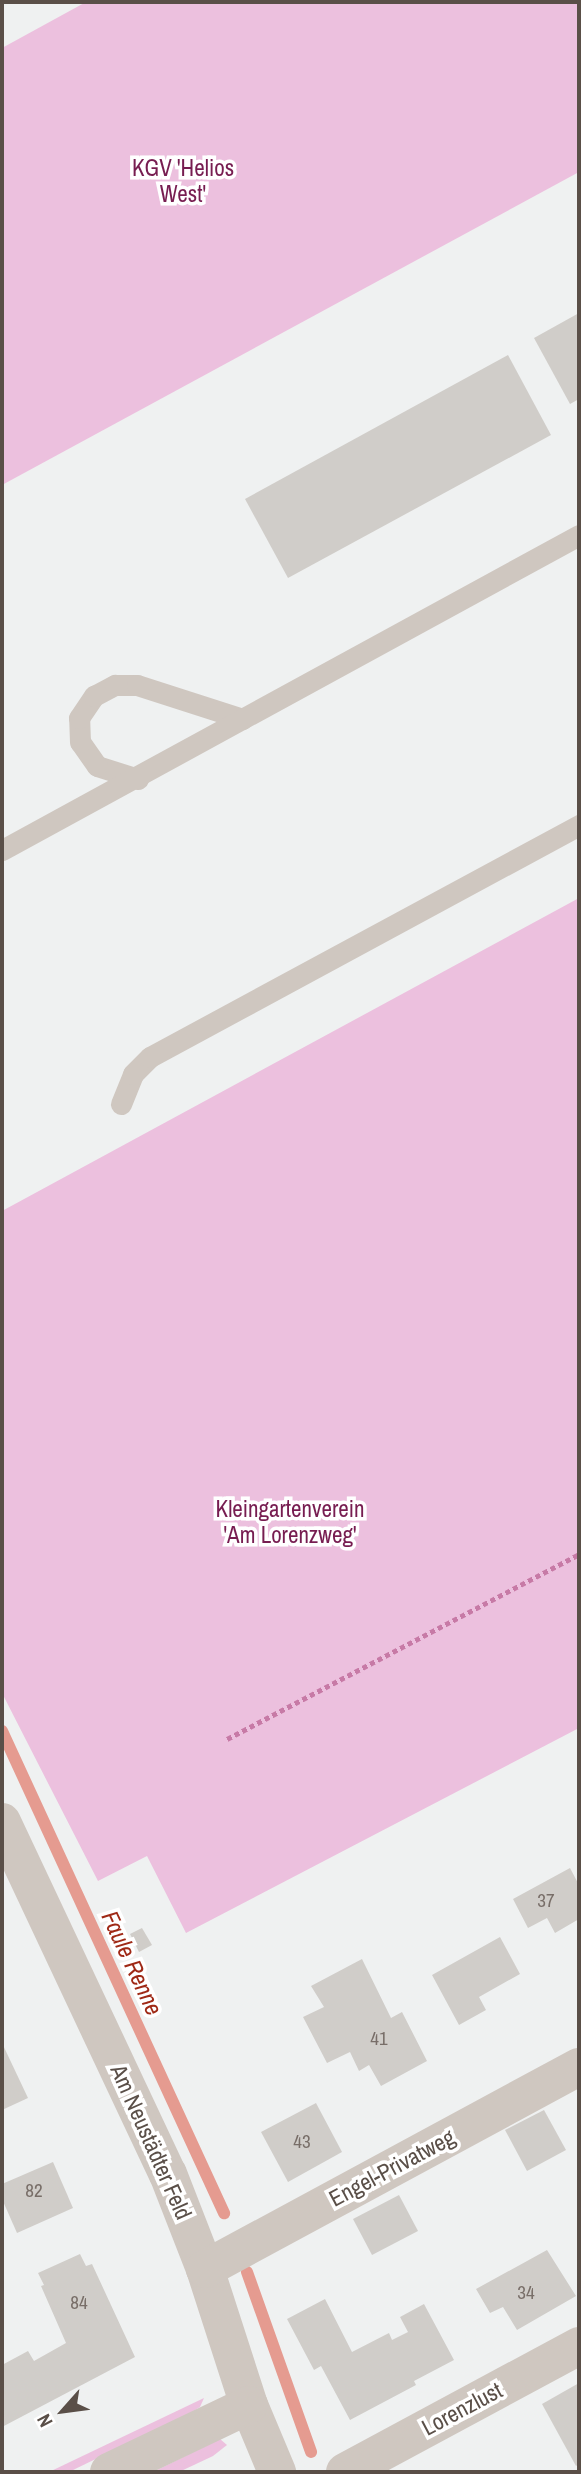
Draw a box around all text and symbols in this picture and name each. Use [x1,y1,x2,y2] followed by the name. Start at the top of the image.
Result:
[132,154,234,208] park label: KGV 'Helios West'
[216,1495,364,1549] park label: Kleingartenverein 'Am Lorenzweg'
[537,1890,555,1912] house number: 37
[95,1906,169,2020] water label: Faule Renne
[370,2028,388,2050] house number: 41
[104,2060,198,2224] street label: Am Neustädter Feld
[324,2123,460,2213] street label: Engel-Privatweg
[293,2131,311,2153] house number: 43
[25,2180,43,2202] house number: 82
[517,2282,535,2304] house number: 34
[70,2292,88,2314] house number: 84
[28,2376,98,2446] north arrow
[417,2376,507,2442] street label: Lorenzlust
[30,2410,59,2432] text: N

